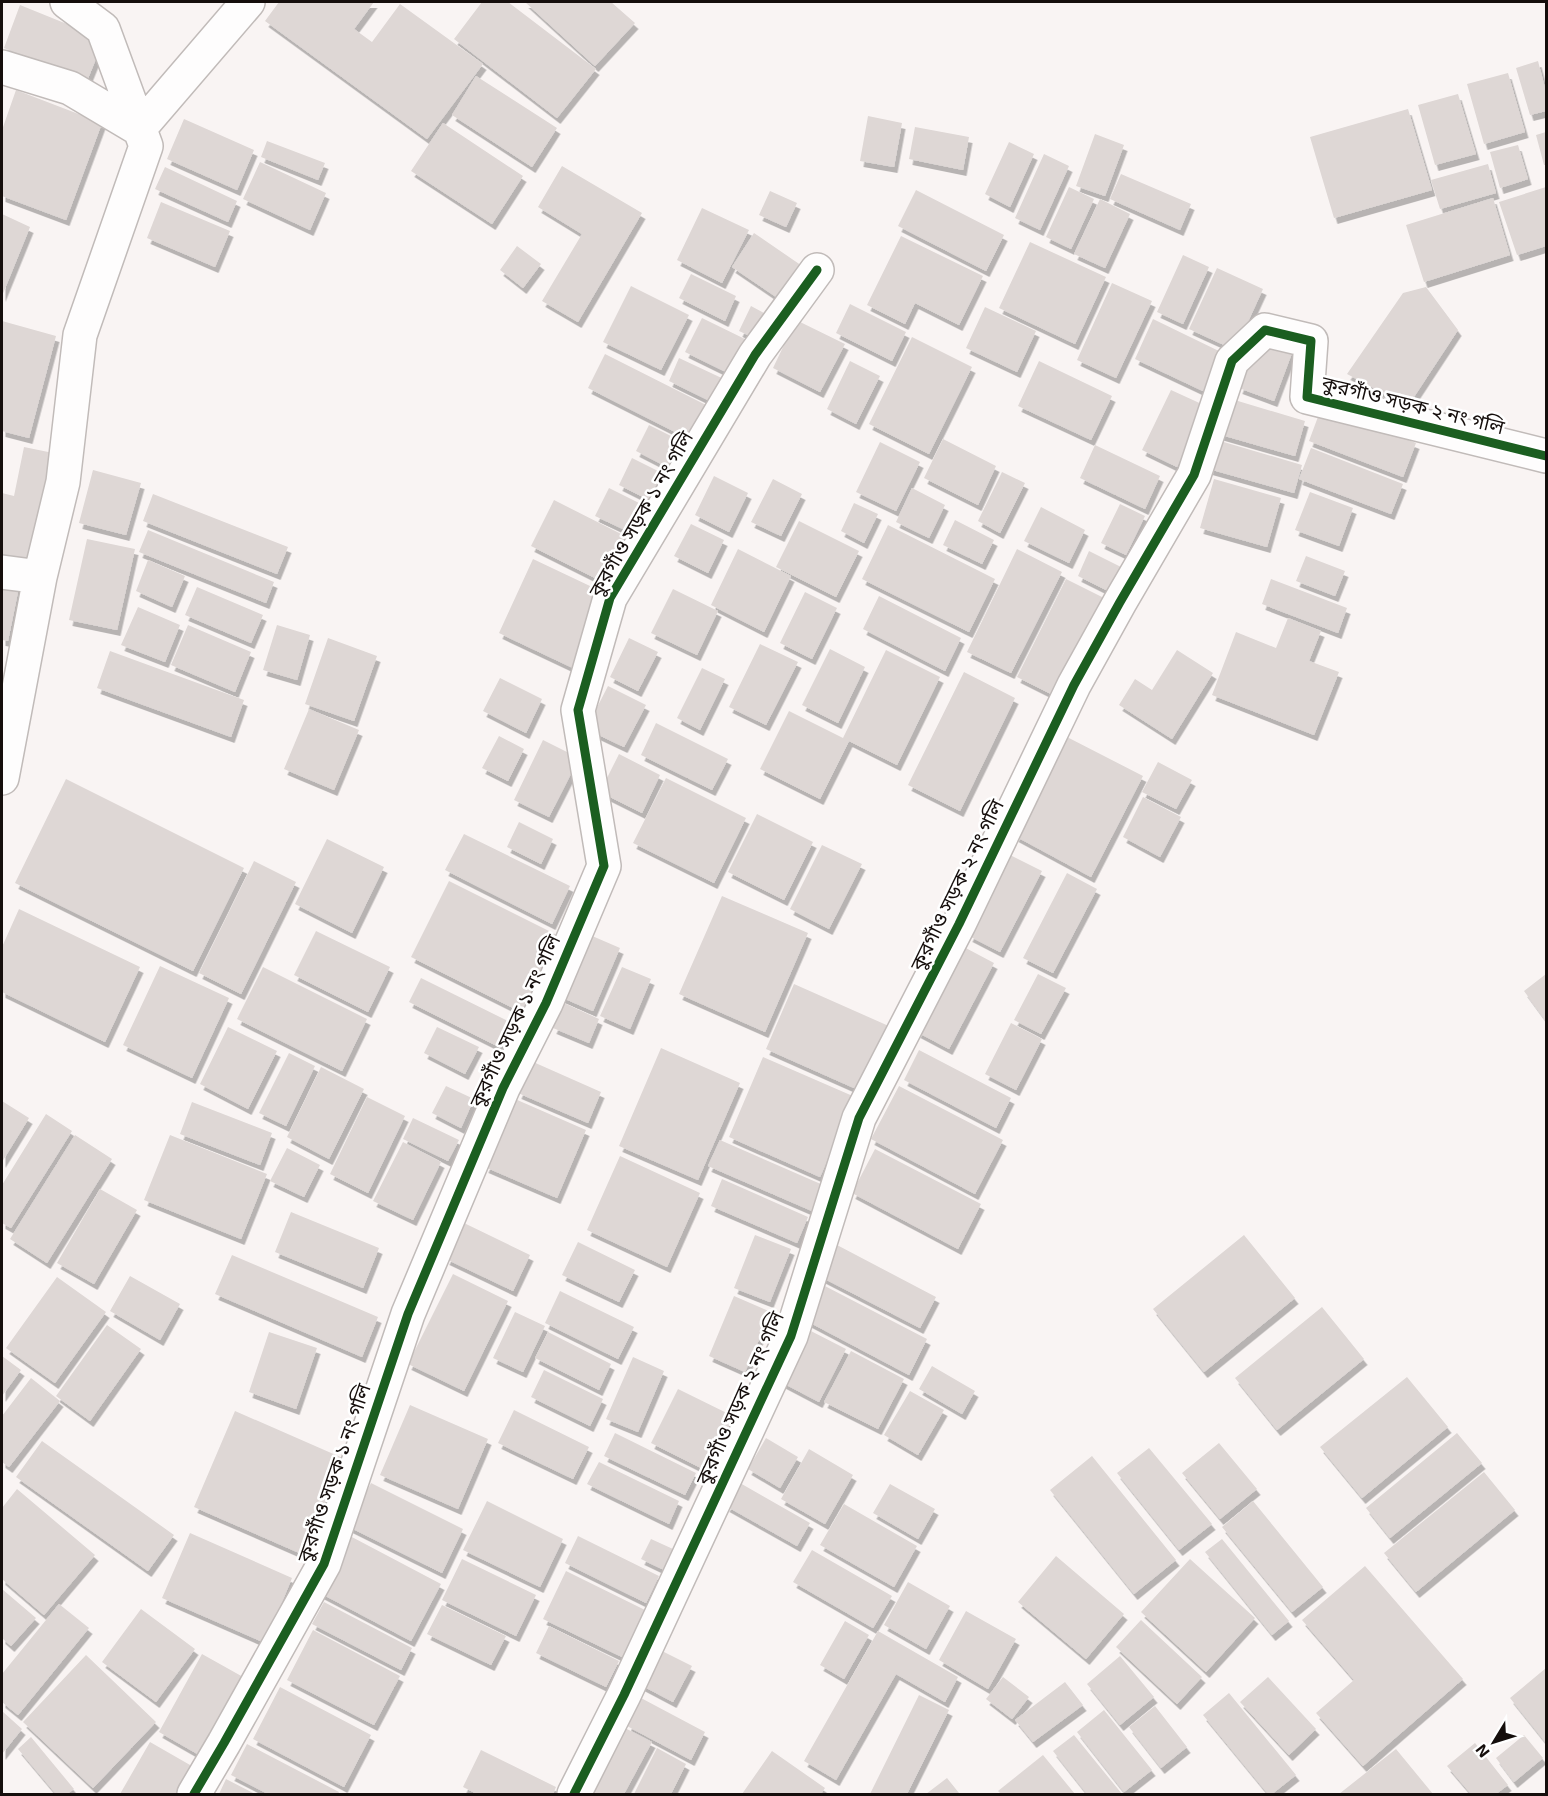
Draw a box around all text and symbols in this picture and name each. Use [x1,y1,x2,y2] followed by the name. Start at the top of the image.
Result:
[1318,369,1507,439] street label: কুরগাঁও সড়ক ২ নং গলি
[582,426,698,602] street label: কুরগাঁও সড়ক ১ নং গলি
[904,795,1009,975] street label: কুরগাঁও সড়ক ২ নং গলি
[463,930,566,1112] street label: কুরগাঁও সড়ক ১ নং গলি
[690,1307,789,1489] street label: কুরগাঁও সড়ক ২ নং গলি
[291,1380,376,1566] street label: কুরগাঁও সড়ক ১ নং গলি
[1464,1712,1524,1772] north arrow
[1471,1741,1493,1762] text: N

